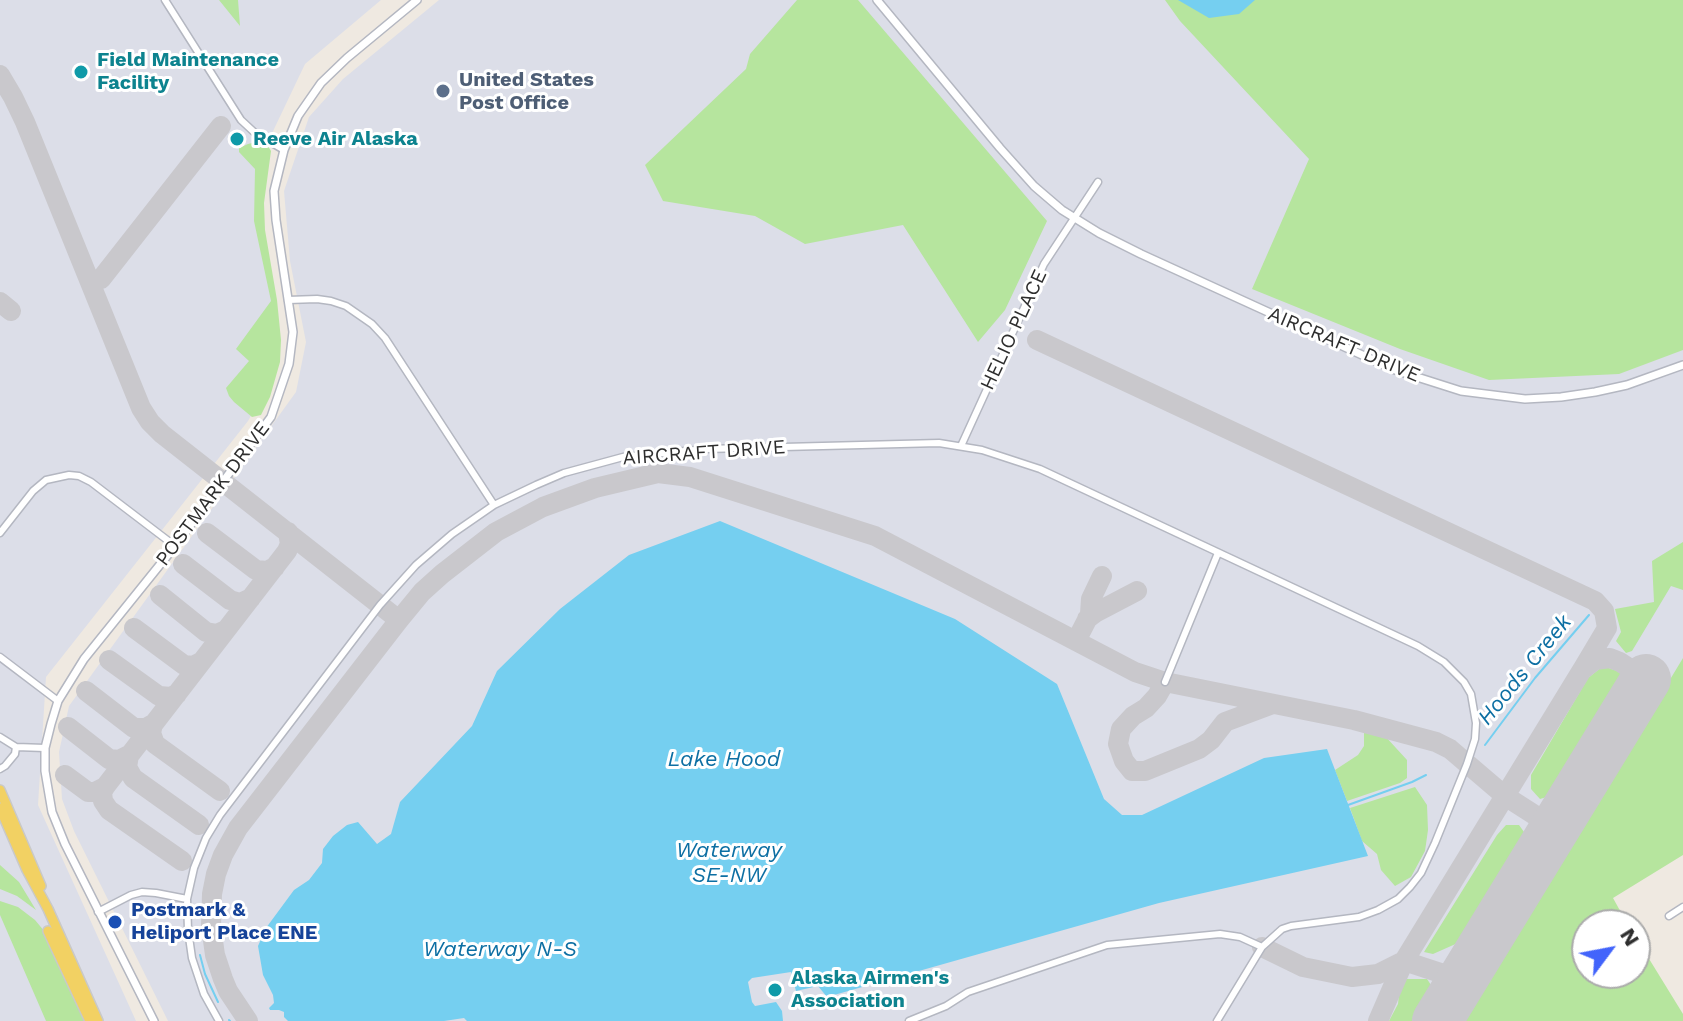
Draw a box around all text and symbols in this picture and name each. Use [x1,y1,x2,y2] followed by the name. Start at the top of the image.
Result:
[97,48,279,95] place label: Field Maintenance Facility
[72,63,90,81] marker: Field Maintenance Facility
[459,68,594,115] place label: United States Post Office
[434,82,452,100] marker: United States Post Office
[253,127,418,151] place label: Reeve Air Alaska
[228,130,246,148] marker: Reeve Air Alaska
[976,266,1052,394] street label: HELIO PLACE
[1264,302,1424,388] street label: AIRCRAFT DRIVE
[151,417,275,571] street label: POSTMARK DRIVE
[622,435,786,471] street label: AIRCRAFT DRIVE
[1473,610,1577,730] water label: Hoods Creek
[668,747,780,773] water label: Lake Hood
[676,838,782,890] water label: Waterway SE-NW
[131,898,317,945] place label: Postmark & Heliport Place ENE
[1571,909,1651,989] north arrow
[106,913,124,931] marker: Postmark & Heliport Place ENE
[1615,924,1645,951] text: N
[423,937,577,963] water label: Waterway N-S
[791,966,949,1013] place label: Alaska Airmen's Association
[766,981,784,999] marker: Alaska Airmen's Association

